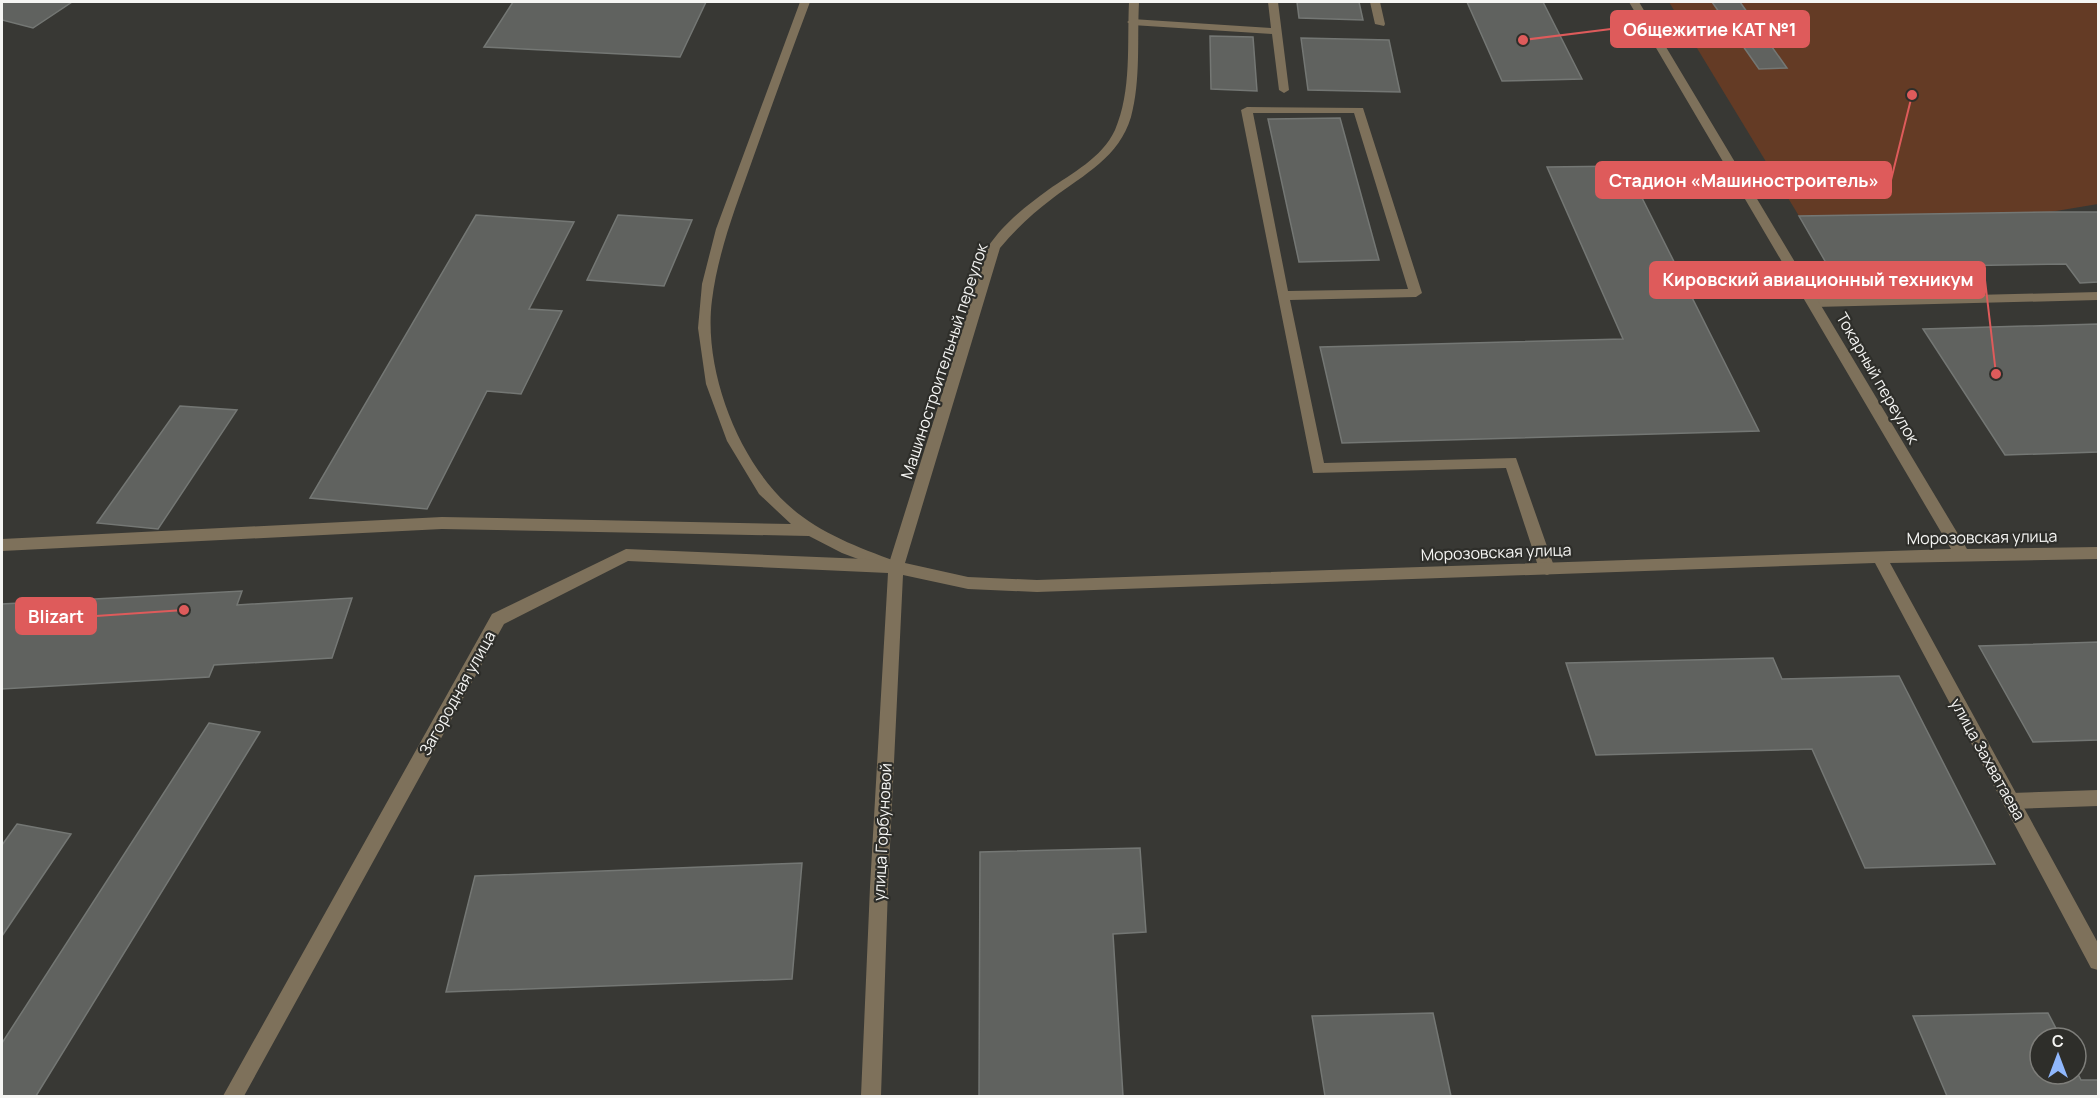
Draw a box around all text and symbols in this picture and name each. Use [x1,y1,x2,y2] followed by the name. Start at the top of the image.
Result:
[1611,11,1809,47] callout: Общежитие КАТ №1
[1623,17,1797,41] text: Общежитие КАТ №1
[1596,162,1891,198] callout: Стадион «Машиностроитель»
[1609,168,1879,192] text: Стадион «Машиностроитель»
[895,239,993,482] street label: Машиностроительный переулок
[1650,262,1985,298] callout: Кировский авиационный техникум
[1662,267,1974,291] text: Кировский авиационный техникум
[1831,308,1925,449] street label: Токарный переулок
[1906,525,2058,549] street label: Морозовская улица
[1420,538,1572,566] street label: Морозовская улица
[16,598,96,634] callout: Blizart
[28,604,84,628] text: Blizart
[414,627,500,759] street label: Загородная улица
[1945,694,2031,824] street label: улица Захватаева
[867,762,897,902] street label: улица Горбуновой
[2028,1026,2088,1086] north arrow
[2052,1030,2064,1052] text: С

